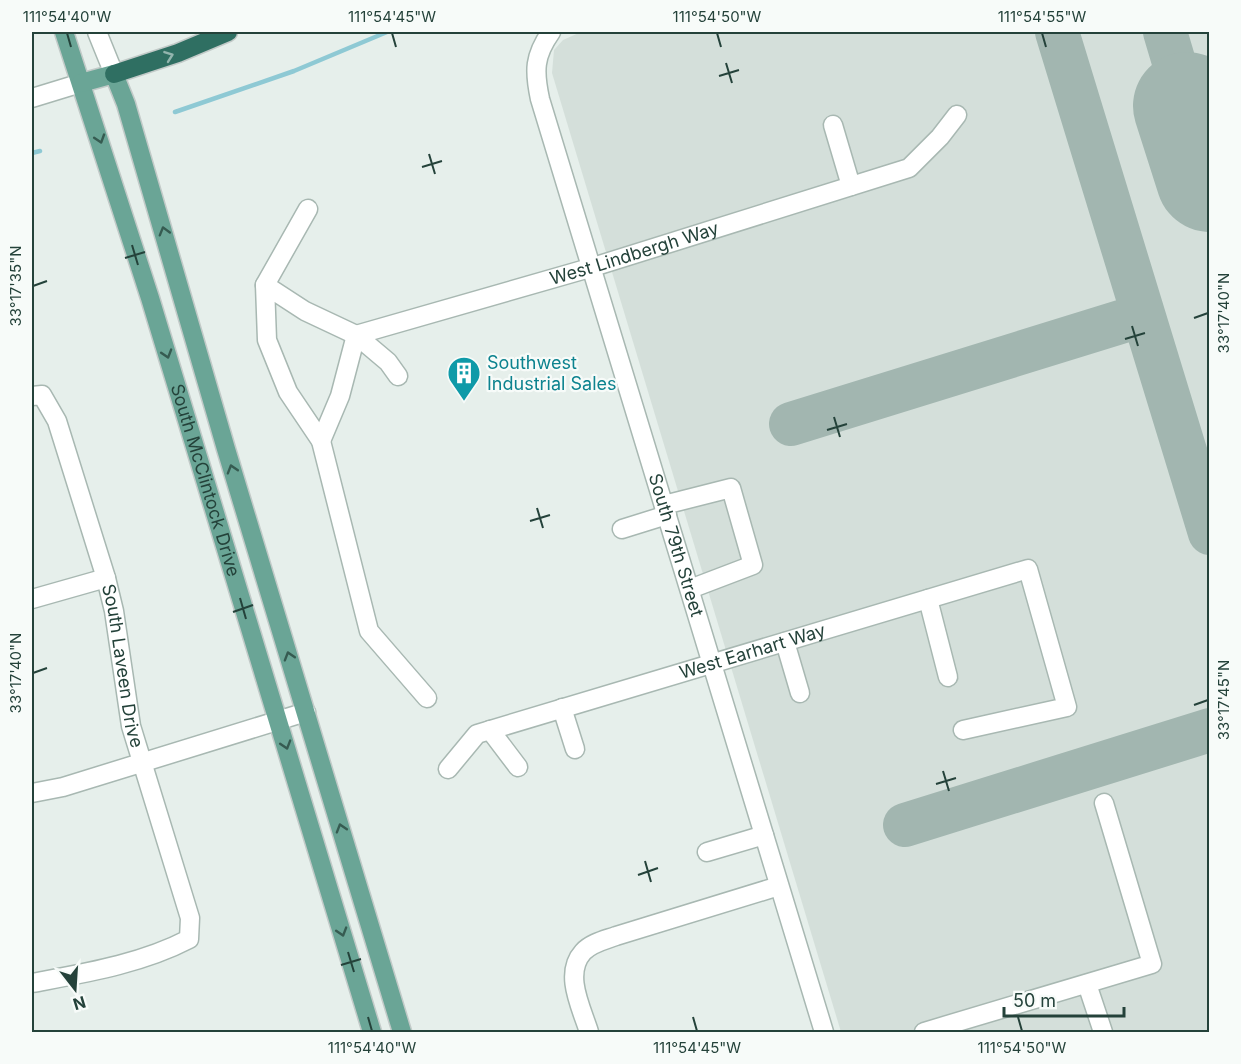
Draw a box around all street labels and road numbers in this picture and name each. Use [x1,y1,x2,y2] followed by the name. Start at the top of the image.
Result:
[547,217,721,289] street label: West Lindbergh Way
[167,381,245,579] street label: South McClintock Drive
[645,471,708,619] street label: South 79th Street
[98,582,148,750] street label: South Laveen Drive
[677,619,828,683] street label: West Earhart Way

